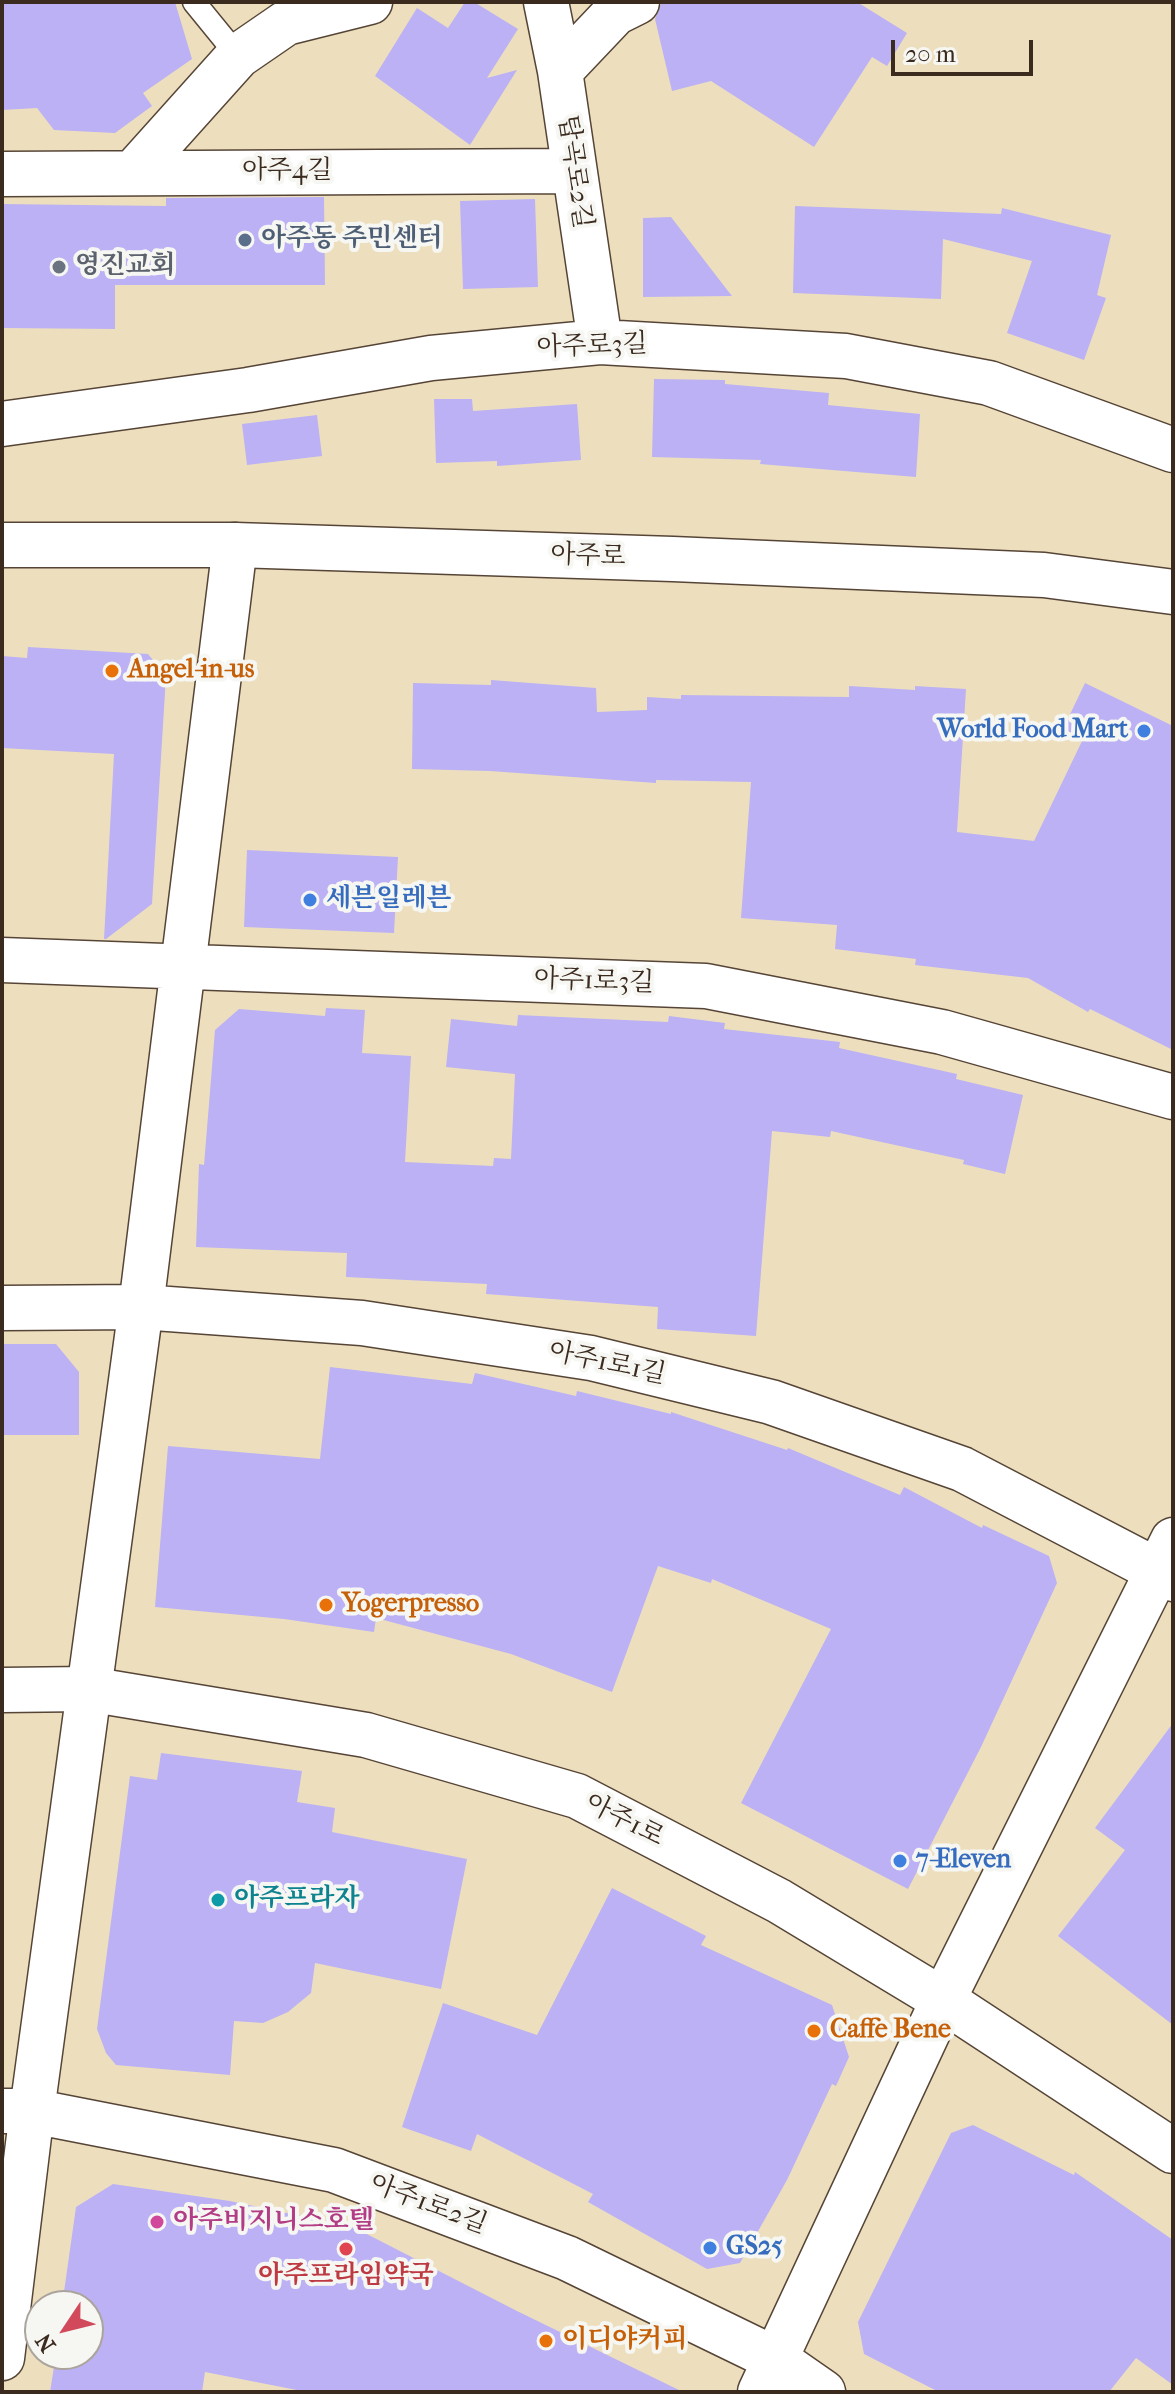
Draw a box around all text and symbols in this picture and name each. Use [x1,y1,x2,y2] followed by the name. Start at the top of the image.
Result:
[895,24,1037,74] scale bar
[905,40,956,68] text: 20 m
[551,113,597,231] street label: 탑곡로2길
[242,156,332,188] street label: 아주4길
[261,224,442,256] place label: 아주동 주민센터
[236,231,254,249] marker: 아주동 주민센터
[75,251,175,283] place label: 영진교회
[50,258,68,276] marker: 영진교회
[536,329,648,365] street label: 아주로3길
[550,540,626,574] street label: 아주로
[128,655,254,687] place label: Angel-in-us
[103,662,121,680] marker: Angel-in-us
[937,715,1128,747] place label: World Food Mart
[1135,722,1153,740] marker: World Food Mart
[326,884,452,916] place label: 세븐일레븐
[301,891,319,909] marker: 세븐일레븐
[533,964,655,1000] street label: 아주1로3길
[546,1336,668,1392] street label: 아주1로1길
[342,1589,479,1621] place label: Yogerpresso
[317,1596,335,1614] marker: Yogerpresso
[579,1788,669,1854] street label: 아주1로
[916,1845,1011,1877] place label: 7-Eleven
[891,1852,909,1870] marker: 7-Eleven
[234,1884,360,1916] place label: 아주프라자
[209,1891,227,1909] marker: 아주프라자
[830,2015,951,2047] place label: Caffe Bene
[805,2022,823,2040] marker: Caffe Bene
[365,2168,491,2242] street label: 아주1로2길
[173,2206,374,2238] place label: 아주비지니스호텔
[148,2213,166,2231] marker: 아주비지니스호텔
[726,2232,782,2264] place label: GS25
[701,2239,719,2257] marker: GS25
[337,2240,355,2258] marker: 아주프라임약국
[258,2261,434,2293] place label: 아주프라임약국
[24,2290,104,2370] north arrow
[562,2325,688,2357] place label: 이디야커피
[31,2328,61,2357] text: N
[537,2332,555,2350] marker: 이디야커피

